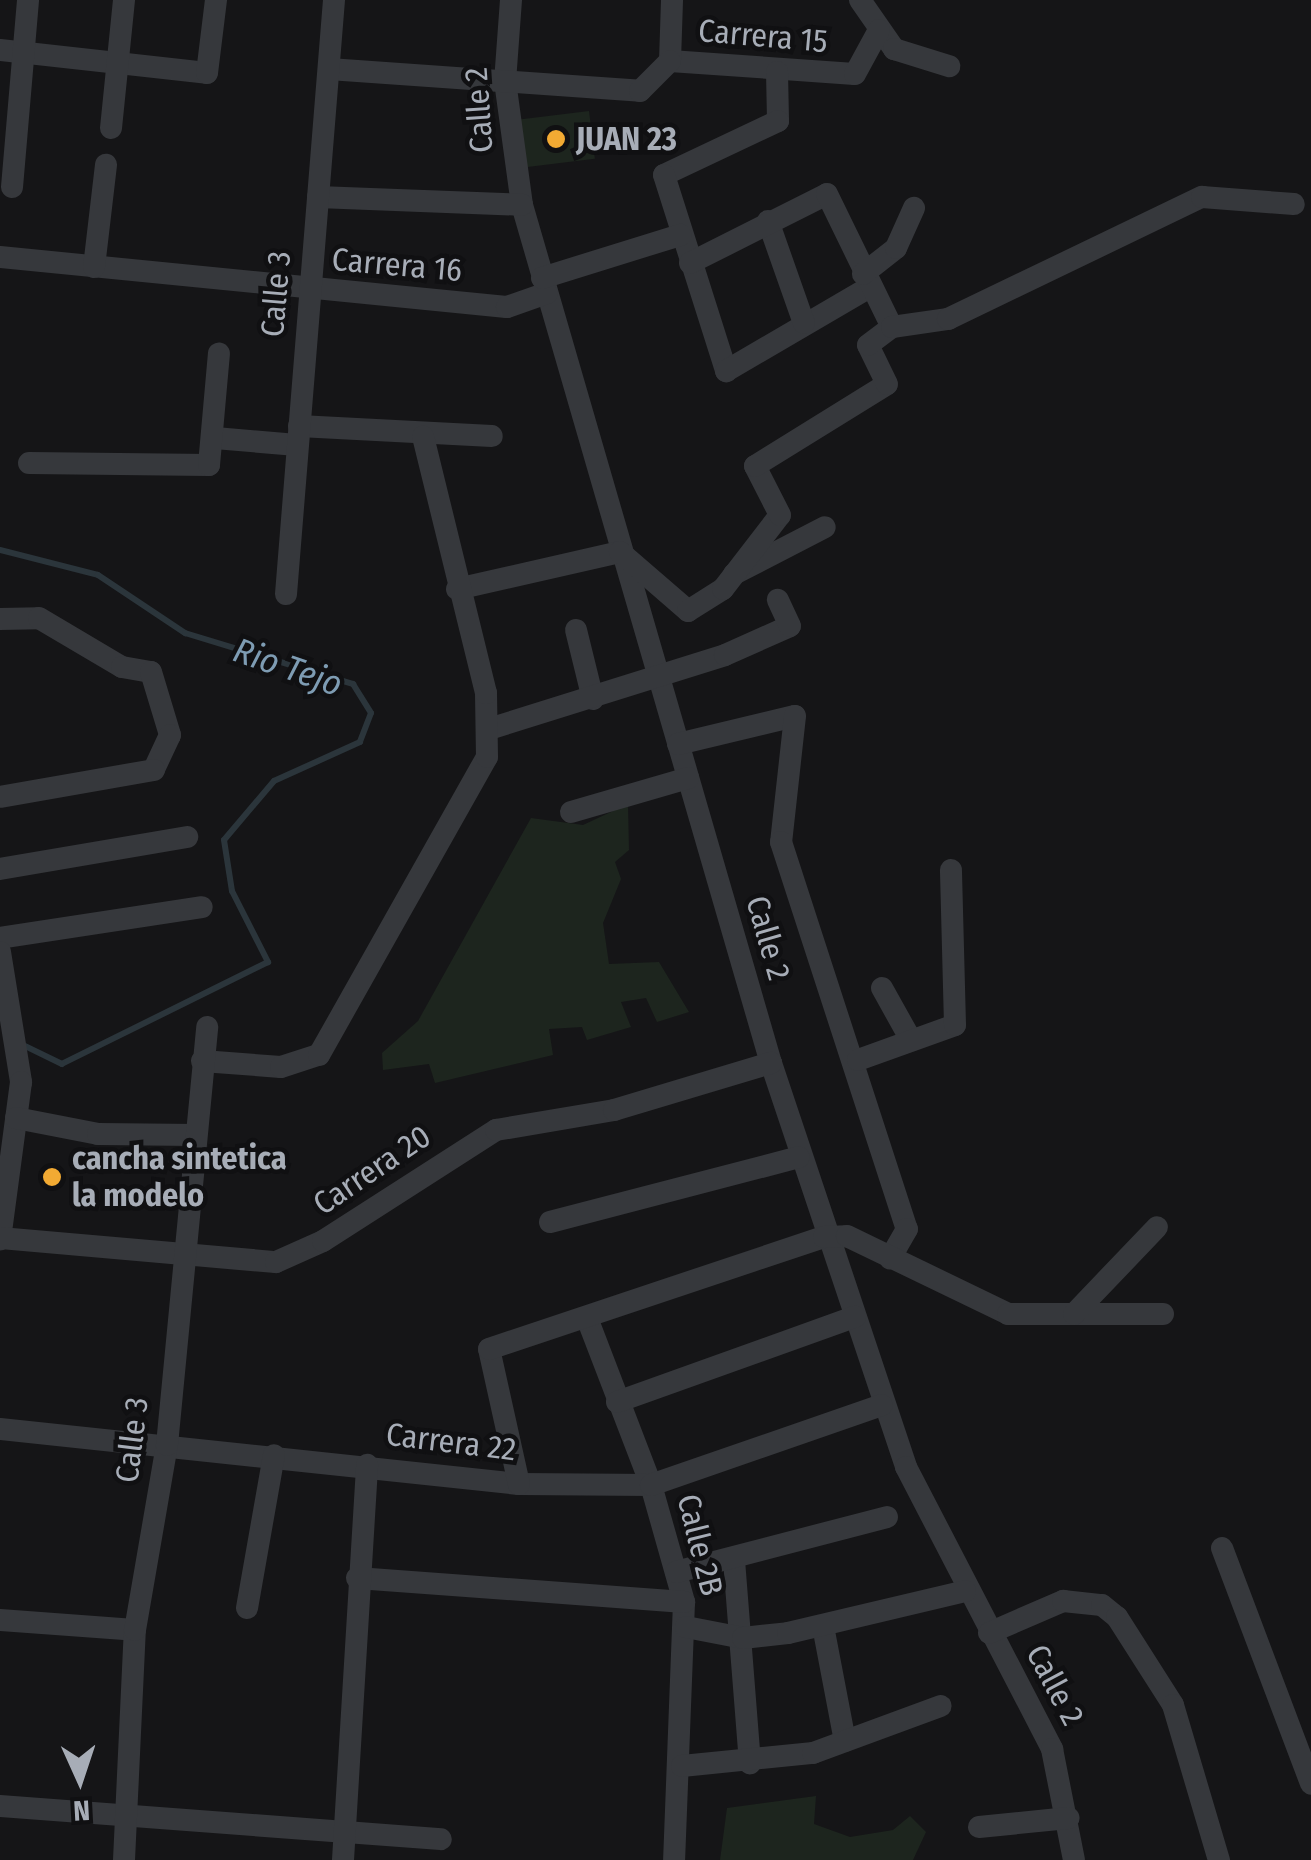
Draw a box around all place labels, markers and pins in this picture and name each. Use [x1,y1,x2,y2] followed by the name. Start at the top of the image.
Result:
[576,120,677,158] place label: JUAN 23
[545,128,567,150] marker: JUAN 23
[72,1140,287,1215] place label: cancha sintetica la modelo
[41,1166,63,1188] marker: cancha sintetica la modelo

